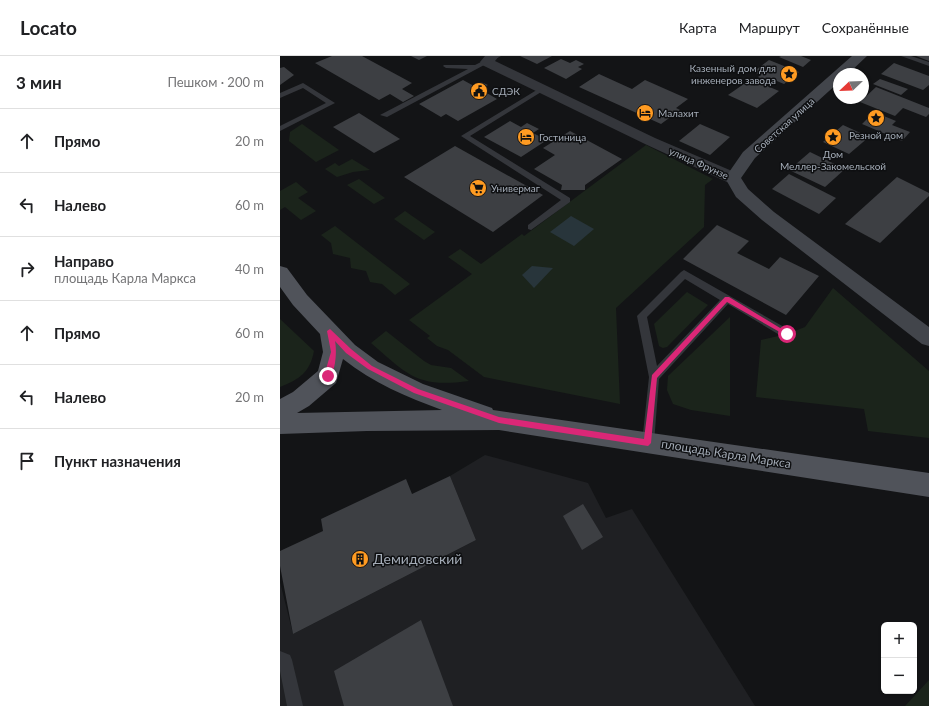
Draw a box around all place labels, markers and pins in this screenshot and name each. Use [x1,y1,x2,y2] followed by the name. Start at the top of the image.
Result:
[689,62,776,86] place label: Казенный дом для инженеров завода
[779,64,799,84] place icon: Казенный дом для инженеров завода
[469,81,489,101] public building icon: СДЭК
[492,85,520,97] place label: СДЭК
[635,103,655,123] hotel icon: Малахит
[658,107,699,119] place label: Малахит
[866,108,886,128] place icon: Резной дом
[516,127,536,147] hotel icon: Гостиница
[823,127,843,147] place icon: Дом Меллер-Закомельской
[849,129,903,141] place label: Резной дом
[539,131,586,143] place label: Гостиница
[780,148,886,172] place label: Дом Меллер-Закомельской
[468,178,488,198] supermarket icon: Универмаг
[491,182,540,194] place label: Универмаг
[350,549,370,569] building icon: Демидовский
[373,550,462,567] place label: Демидовский

